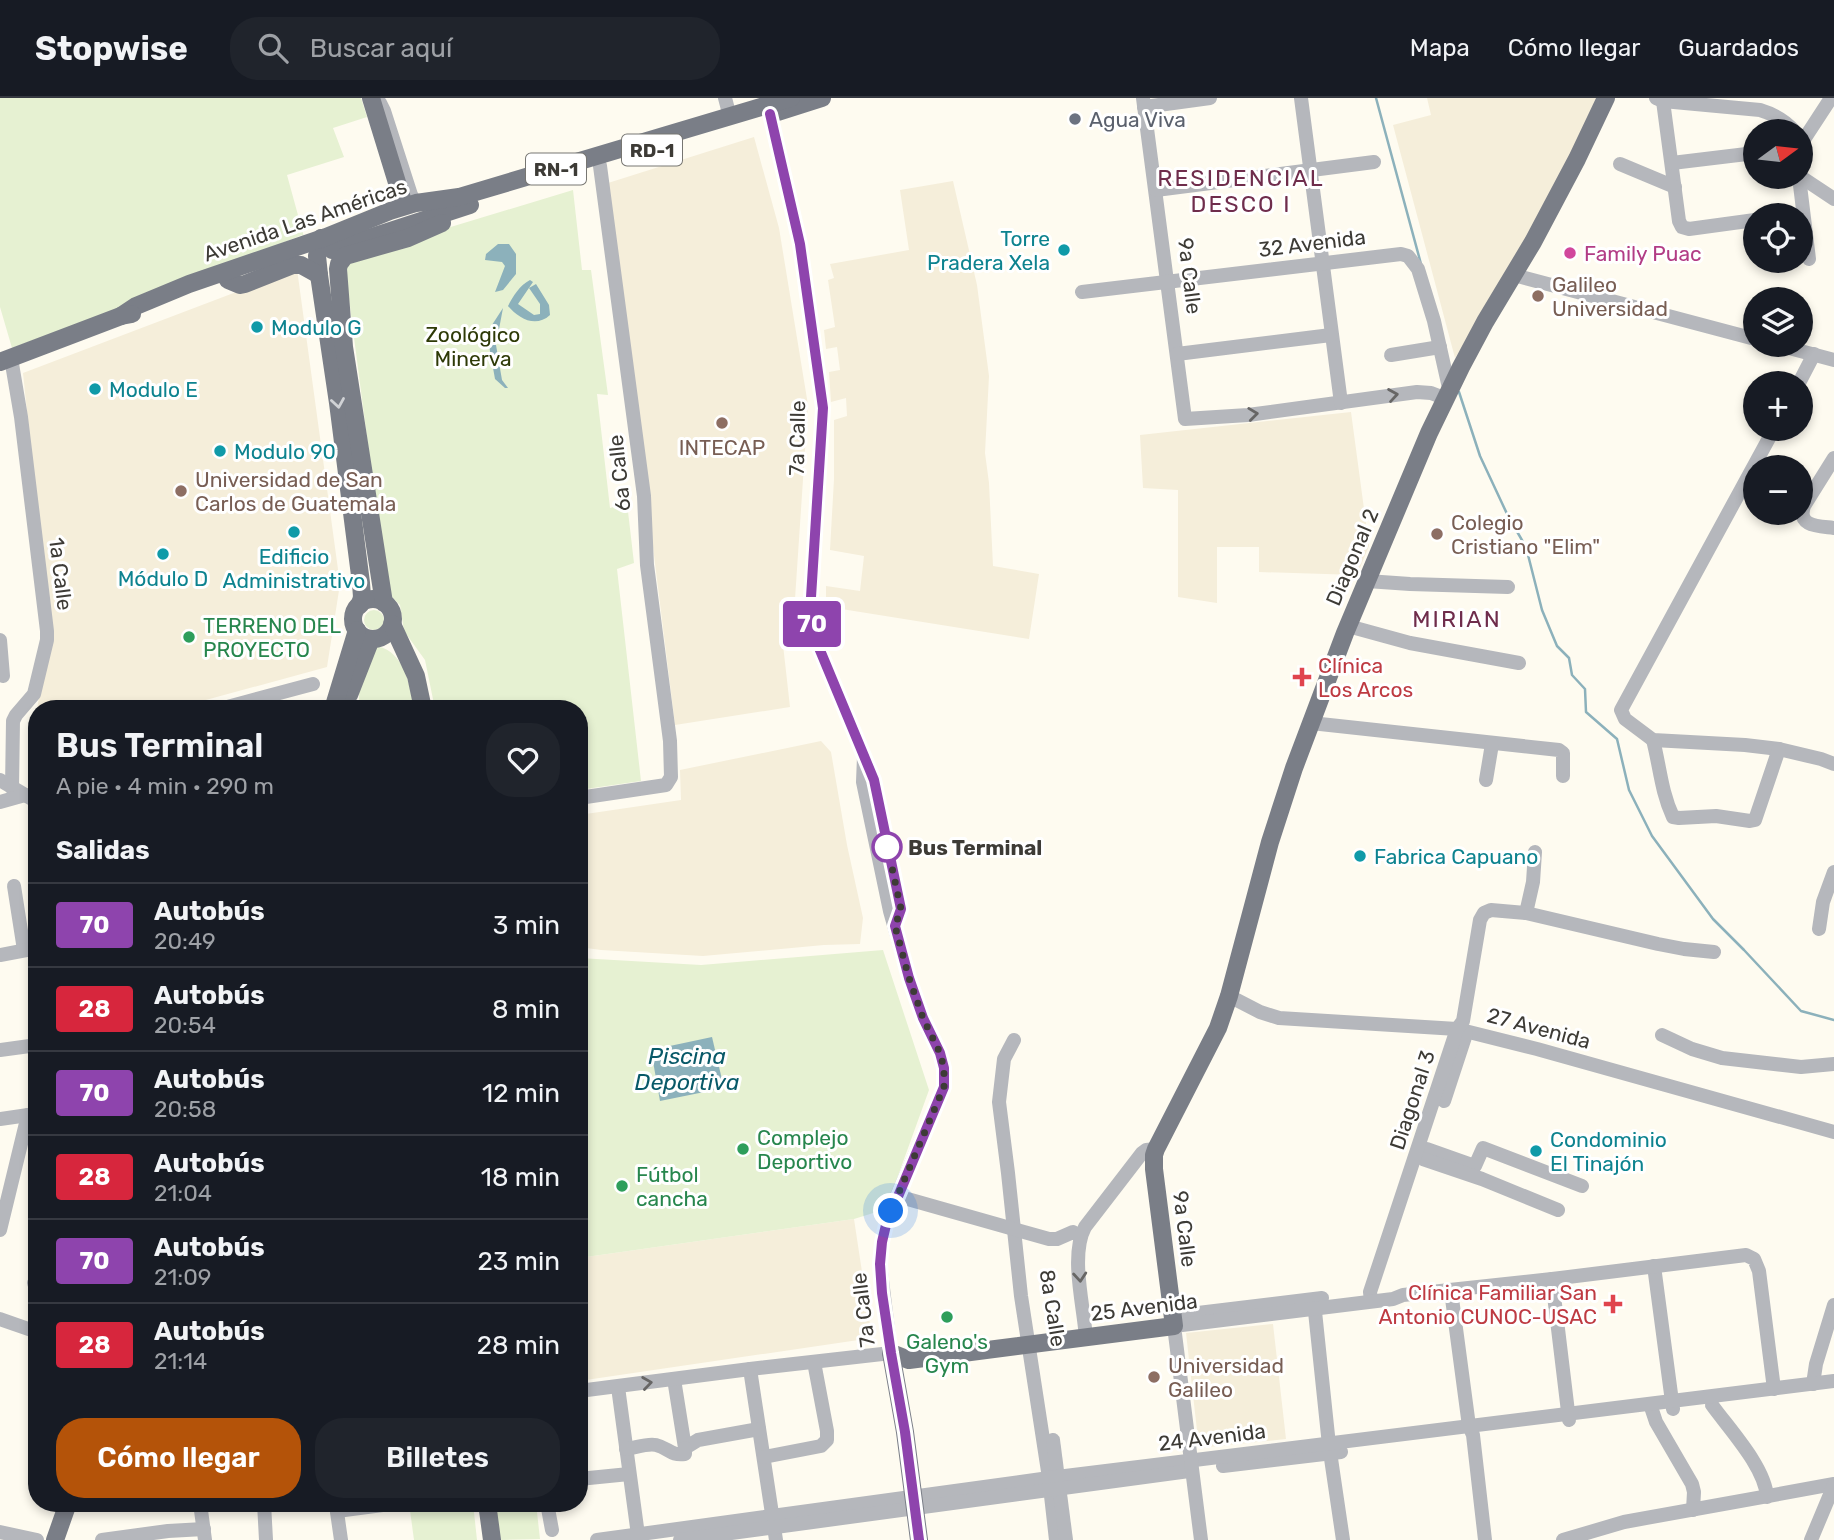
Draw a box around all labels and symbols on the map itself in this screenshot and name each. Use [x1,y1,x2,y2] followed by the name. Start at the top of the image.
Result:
[1089,107,1186,132] place label: Agua Viva
[1067,111,1083,127] marker: Agua Viva
[1743,119,1813,189] north arrow
[622,134,682,166] road number: RD-1
[526,153,586,184] road number: RN-1
[1157,164,1325,218] district label: RESIDENCIAL DESCO I
[200,173,410,267] street label: Avenida Las Américas
[1257,224,1367,262] street label: 32 Avenida
[927,226,1050,275] place label: Torre Pradera Xela
[1173,236,1207,316] street label: 9a Calle
[1584,241,1702,266] place label: Family Puac
[1056,242,1072,258] marker: Torre Pradera Xela
[1562,245,1578,261] marker: Family Puac
[1552,272,1668,321] place label: Galileo Universidad
[1530,288,1546,304] marker: Galileo Universidad
[271,315,361,340] place label: Modulo G
[249,319,265,335] marker: Modulo G
[426,322,520,371] park label: Zoológico Minerva
[109,377,198,402] place label: Modulo E
[87,381,103,397] marker: Modulo E
[1387,388,1399,403] one-way arrow
[330,397,345,409] one-way arrow
[784,400,810,476] street label: 7a Calle
[1247,407,1259,422] one-way arrow
[714,415,730,431] marker: INTECAP
[603,433,635,513] street label: 6a Calle
[679,435,765,460] place label: INTECAP
[234,439,336,464] place label: Modulo 90
[212,443,228,459] marker: Modulo 90
[195,467,396,516] place label: Universidad de San Carlos de Guatemala
[173,483,189,499] marker: Universidad de San Carlos de Guatemala
[1320,505,1384,609] street label: Diagonal 2
[1451,510,1600,559] place label: Colegio Cristiano "Elim"
[286,524,302,540] marker: Edificio Administrativo
[1429,526,1445,542] marker: Colegio Cristiano "Elim"
[44,536,78,612] street label: 1a Calle
[223,544,365,593] place label: Edificio Administrativo
[155,546,171,562] marker: Módulo D
[118,566,208,591] place label: Módulo D
[780,601,844,647] line badge: 70
[1412,605,1502,633] district label: MIRIAN
[203,613,341,662] place label: TERRENO DEL PROYECTO
[181,629,197,645] marker: TERRENO DEL PROYECTO
[1318,653,1413,702] place label: Clínica Los Arcos
[1292,667,1312,687] marker: Clínica Los Arcos
[872,832,902,862] marker: Bus Terminal
[908,835,1042,860] place label: Bus Terminal
[1374,844,1538,869] place label: Fabrica Capuano
[1352,848,1368,864] marker: Fabrica Capuano
[1485,1002,1593,1054] street label: 27 Avenida
[635,1042,739,1096] water label: Piscina Deportiva
[1384,1047,1440,1153] street label: Diagonal 3
[757,1125,852,1174] place label: Complejo Deportivo
[1550,1127,1667,1176] place label: Condominio El Tinajón
[735,1141,751,1157] marker: Complejo Deportivo
[1528,1143,1544,1159] marker: Condominio El Tinajón
[636,1162,708,1211] place label: Fútbol cancha
[614,1178,630,1194] marker: Fútbol cancha
[1168,1189,1202,1269] street label: 9a Calle
[873,1193,908,1228] your location
[1035,1268,1071,1348] street label: 8a Calle
[846,1271,880,1349] street label: 7a Calle
[1072,1271,1087,1283] one-way arrow
[1378,1280,1597,1329] place label: Clínica Familiar San Antonio CUNOC-USAC
[1089,1288,1199,1326] street label: 25 Avenida
[1603,1294,1623,1314] marker: Clínica Familiar San Antonio CUNOC-USAC
[939,1309,955,1325] marker: Galeno's Gym
[906,1329,988,1378] place label: Galeno's Gym
[1168,1353,1284,1402] place label: Universidad Galileo
[1146,1369,1162,1385] marker: Universidad Galileo
[641,1375,653,1390] one-way arrow
[1157,1418,1267,1456] street label: 24 Avenida

